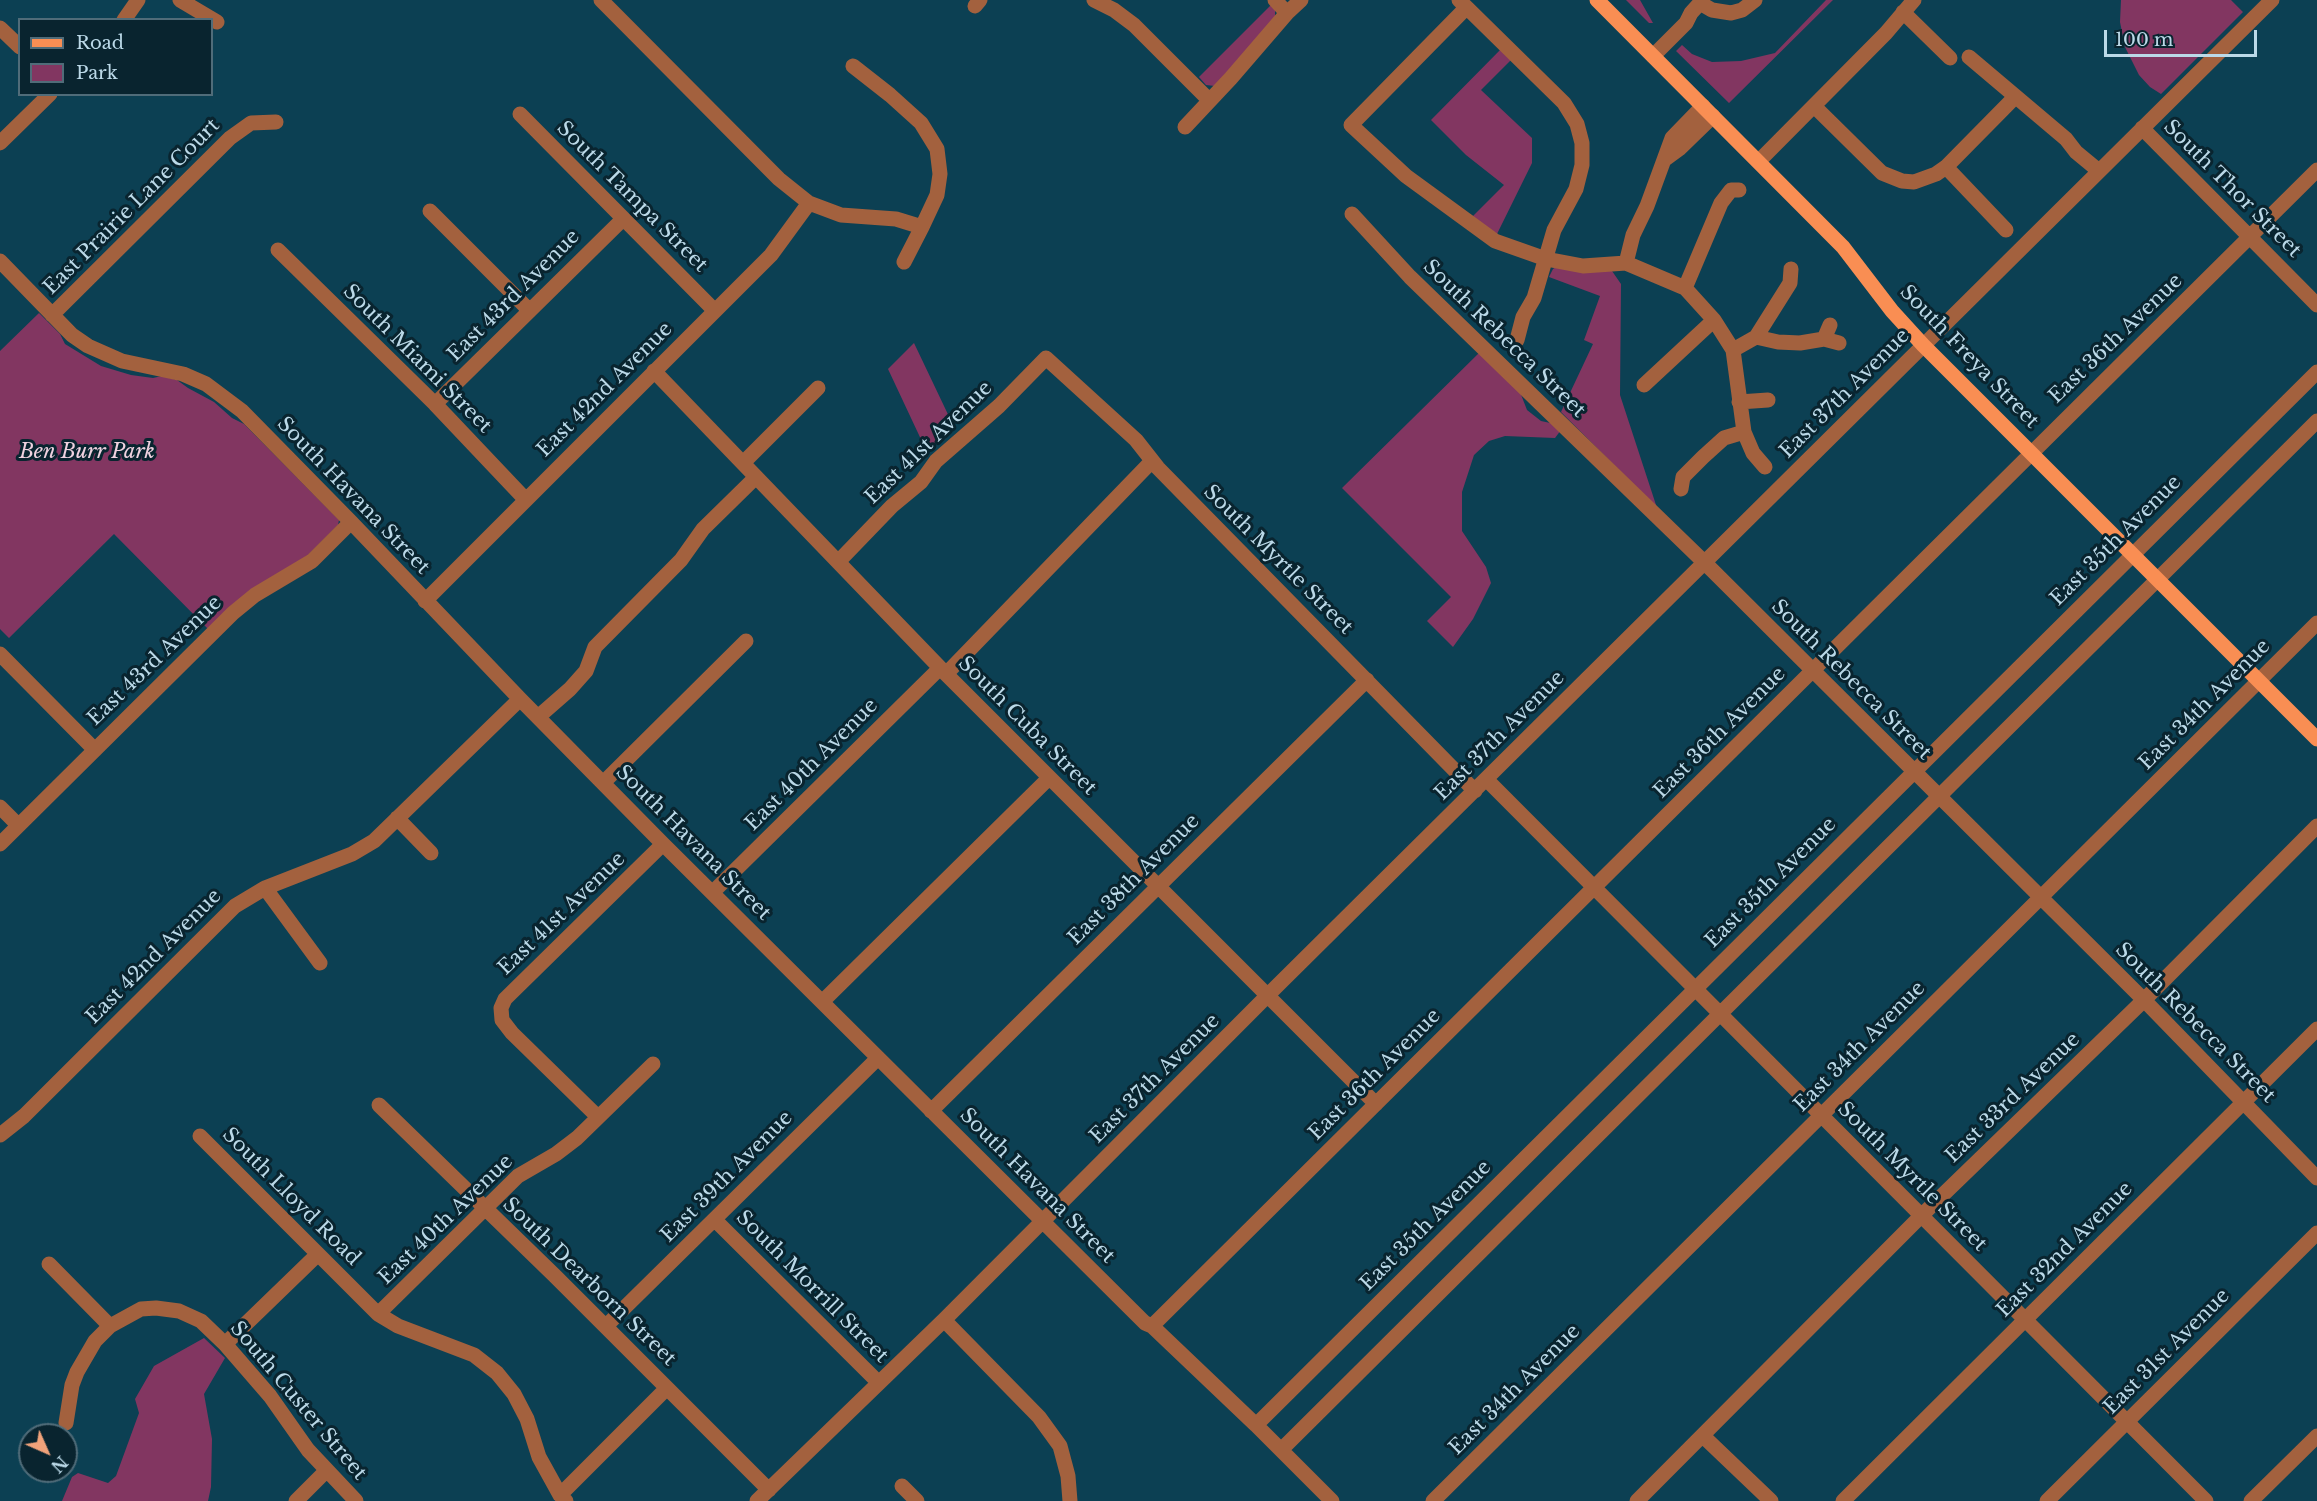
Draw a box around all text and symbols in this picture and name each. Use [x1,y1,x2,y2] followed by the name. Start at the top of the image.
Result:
[18,18,213,96] legend
[2107,18,2260,56] scale bar
[2115,29,2173,51] text: 100 m
[76,32,124,54] text: Road
[76,62,118,84] text: Park
[39,114,225,300] street label: East Prairie Lane Court
[2158,115,2306,263] street label: South Thor Street
[552,117,712,277] street label: South Tampa Street
[443,225,585,367] street label: East 43rd Avenue
[1418,255,1590,423] street label: South Rebecca Street
[2044,269,2188,409] street label: East 36th Avenue
[338,280,496,438] street label: South Miami Street
[1894,280,2044,434] street label: South Freya Street
[532,317,678,463] street label: East 42nd Avenue
[1775,324,1915,464] street label: East 37th Avenue
[861,376,997,510] street label: East 41st Avenue
[272,412,434,580] street label: South Havana Street
[19,440,155,464] park label: Ben Burr Park
[2046,471,2186,611] street label: East 35th Avenue
[1198,480,1358,640] street label: South Myrtle Street
[83,591,227,731] street label: East 43rd Avenue
[1766,595,1936,765] street label: South Rebecca Street
[2135,635,2275,775] street label: East 34th Avenue
[953,652,1101,800] street label: South Cuba Street
[1649,662,1791,804] street label: East 36th Avenue
[1430,666,1570,806] street label: East 37th Avenue
[741,694,883,836] street label: East 40th Avenue
[610,760,776,926] street label: South Havana Street
[1063,809,1205,951] street label: East 38th Avenue
[1701,813,1841,953] street label: East 35th Avenue
[494,847,630,981] street label: East 41st Avenue
[81,884,227,1030] street label: East 42nd Avenue
[2110,938,2280,1108] street label: South Rebecca Street
[1790,977,1930,1117] street label: East 34th Avenue
[1304,1004,1446,1146] street label: East 36th Avenue
[1085,1009,1225,1149] street label: East 37th Avenue
[1941,1028,2085,1168] street label: East 33rd Avenue
[1832,1097,1992,1257] street label: South Myrtle Street
[954,1103,1120,1269] street label: South Havana Street
[656,1106,798,1248] street label: East 39th Avenue
[217,1123,365,1271] street label: South Lloyd Road
[374,1150,518,1290] street label: East 40th Avenue
[1356,1156,1496,1296] street label: East 35th Avenue
[1992,1177,2138,1323] street label: East 32nd Avenue
[497,1193,681,1371] street label: South Dearborn Street
[731,1206,893,1368] street label: South Morrill Street
[2099,1284,2235,1420] street label: East 31st Avenue
[225,1317,371,1485] street label: South Custer Street
[1445,1320,1585,1460] street label: East 34th Avenue
[18,1423,78,1483] north arrow
[47,1452,72,1477] text: N

